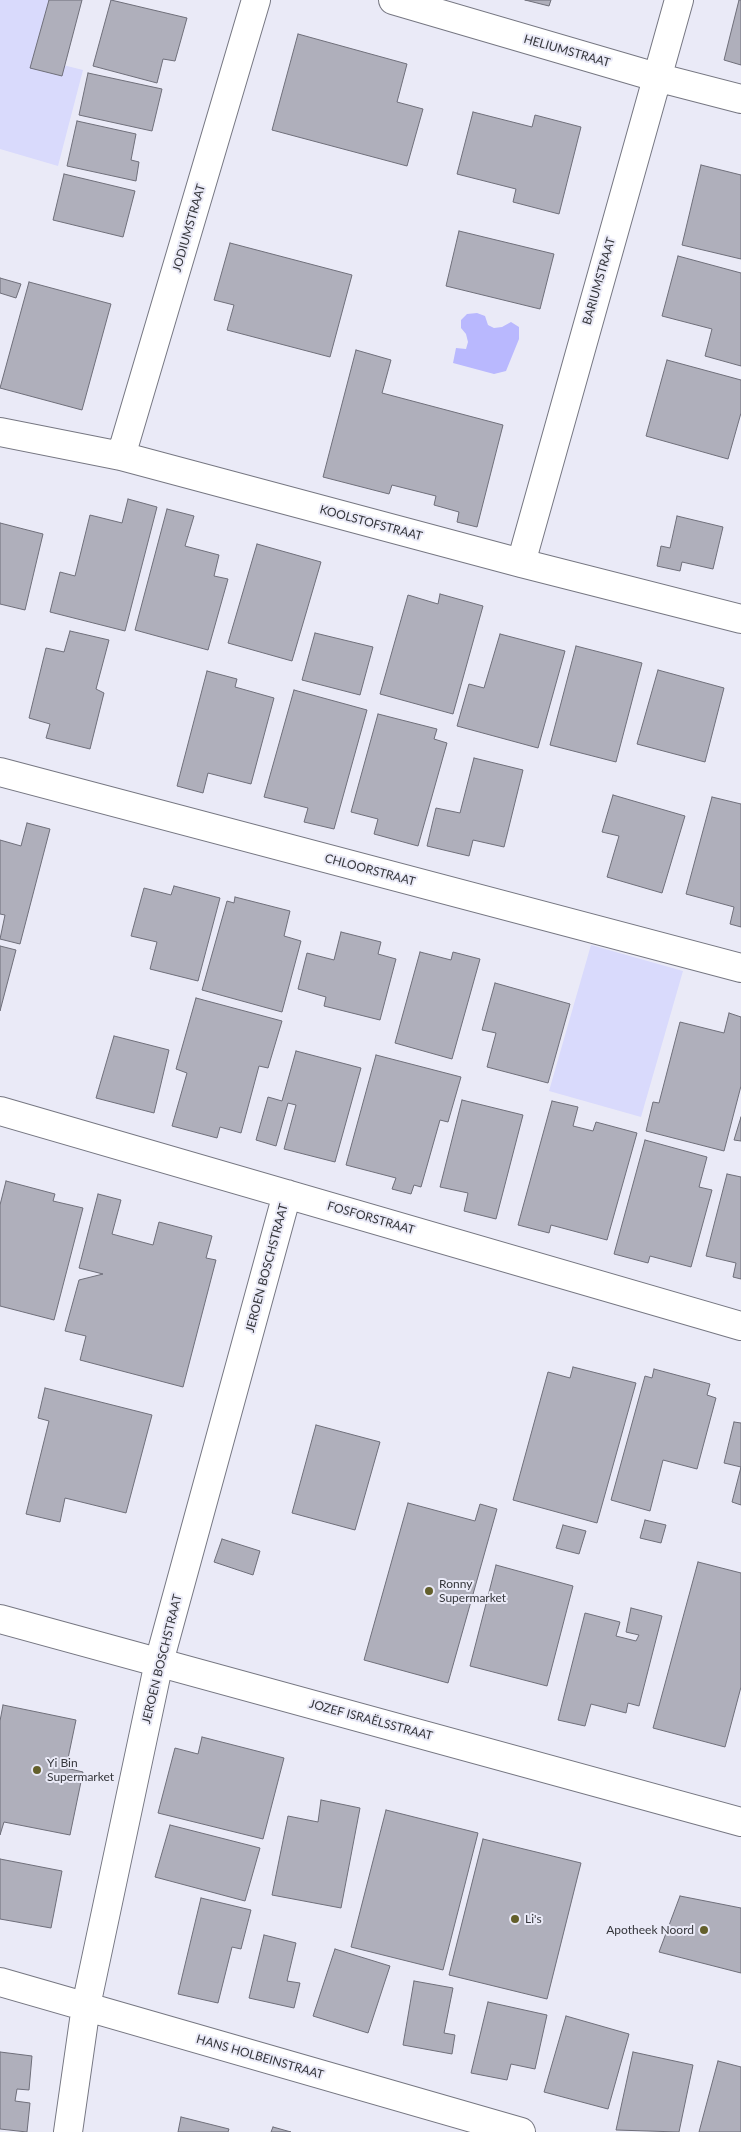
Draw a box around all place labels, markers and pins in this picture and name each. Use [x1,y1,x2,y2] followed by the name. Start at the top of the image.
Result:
[439,1577,506,1605] place label: Ronny Supermarket
[423,1585,435,1597] marker: Ronny Supermarket
[47,1756,114,1784] place label: Yi Bin Supermarket
[31,1764,43,1776] marker: Yi Bin Supermarket
[525,1912,542,1926] place label: Li's
[509,1913,521,1925] marker: Li's
[606,1923,694,1937] place label: Apotheek Noord
[698,1924,710,1936] marker: Apotheek Noord

